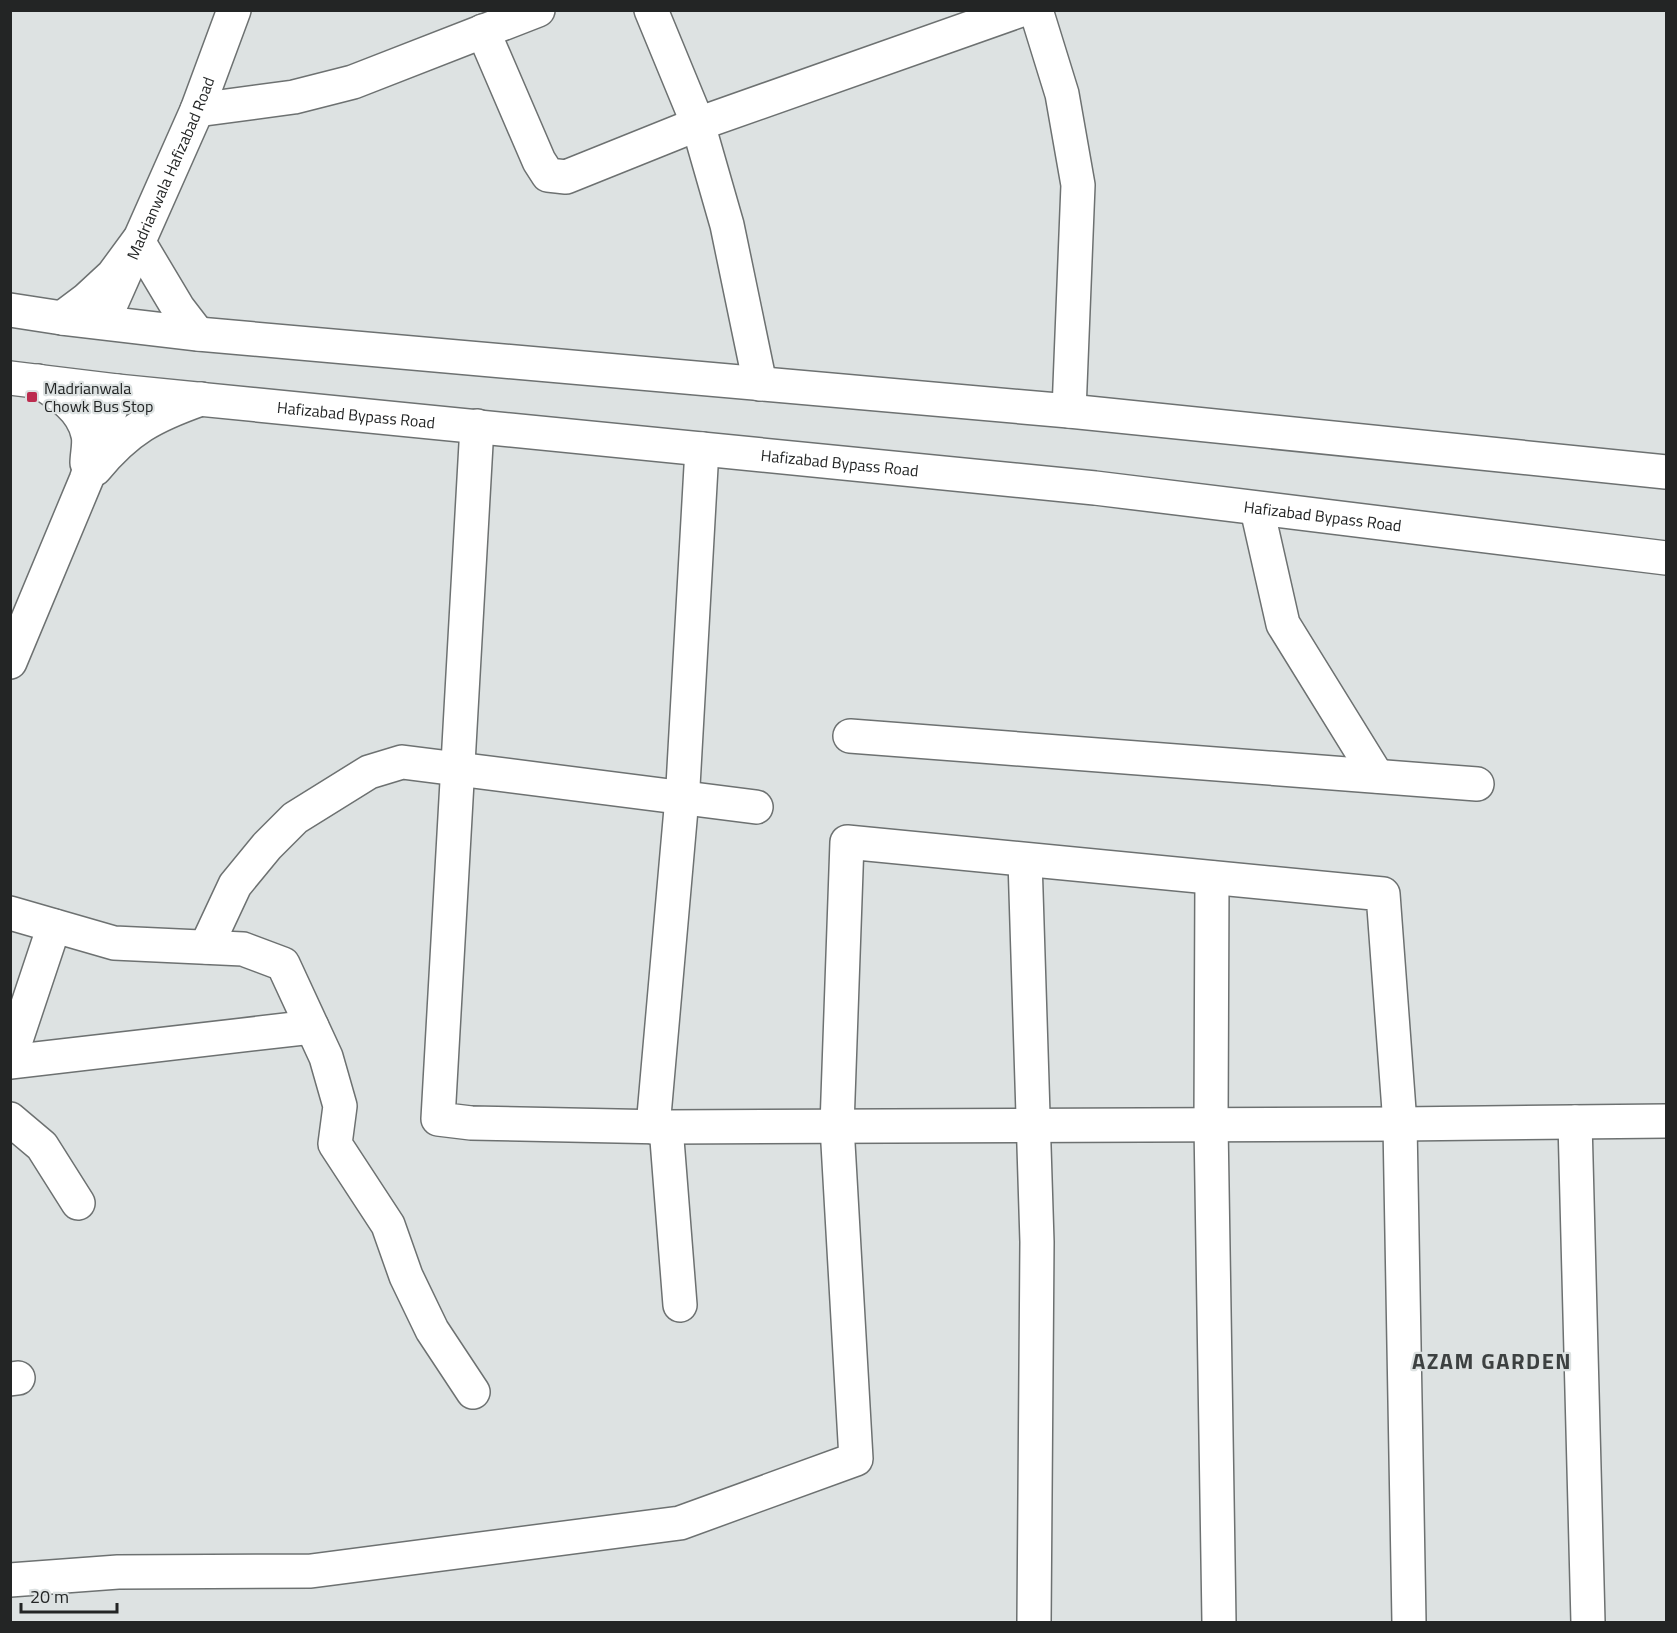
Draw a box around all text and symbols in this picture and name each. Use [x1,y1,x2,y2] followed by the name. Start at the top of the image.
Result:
[120,73,220,263] street label: Madrianwala Hafizabad Road
[44,376,153,418] place label: Madrianwala Chowk Bus Stop
[25,390,39,404] marker: Madrianwala Chowk Bus Stop
[276,395,436,434] street label: Hafizabad Bypass Road
[760,443,920,482] street label: Hafizabad Bypass Road
[1243,494,1403,537] street label: Hafizabad Bypass Road
[1412,1344,1572,1378] district label: AZAM GARDEN
[21,1576,117,1614] scale bar
[30,1583,69,1610] text: 20 m

